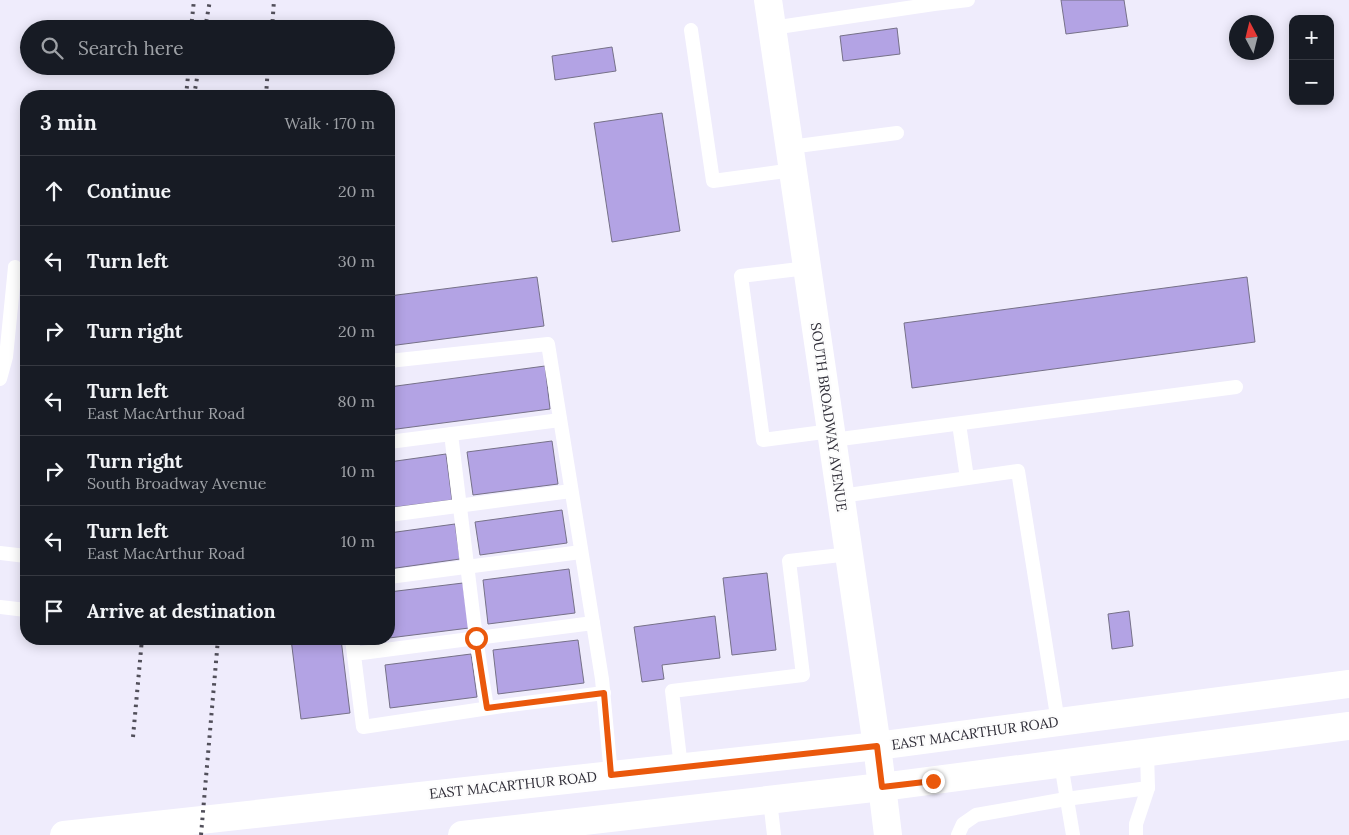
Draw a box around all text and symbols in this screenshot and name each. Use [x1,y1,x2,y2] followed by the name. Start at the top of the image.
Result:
[1229,15,1274,60] north arrow
[1289,15,1334,105] map controls
[1289,15,1334,60] button: +
[20,20,395,75] search box
[38,34,66,62] icon: search
[78,36,184,60] text: Search here
[1289,60,1334,105] button: −
[40,109,97,136] text: 3 min
[284,113,375,133] text: Walk · 170 m
[40,177,68,205] icon: ahead
[87,179,171,203] text: Continue
[338,181,375,201] text: 20 m
[40,247,68,275] icon: left
[87,249,168,273] text: Turn left
[338,251,375,271] text: 30 m
[40,317,68,345] icon: right
[87,319,183,343] text: Turn right
[338,321,375,341] text: 20 m
[807,321,851,513] street label: SOUTH BROADWAY AVENUE
[87,379,168,403] text: Turn left
[40,387,68,415] icon: left
[338,391,375,411] text: 80 m
[87,403,245,423] text: East MacArthur Road
[87,449,183,473] text: Turn right
[40,457,68,485] icon: right
[341,461,375,481] text: 10 m
[87,473,266,493] text: South Broadway Avenue
[87,519,168,543] text: Turn left
[40,527,68,555] icon: left
[341,531,375,551] text: 10 m
[87,543,245,563] text: East MacArthur Road
[40,597,68,625] icon: arrive
[87,599,276,623] text: Arrive at destination
[465,627,488,650] route start
[890,712,1060,754] street label: EAST MACARTHUR ROAD
[428,767,598,803] street label: EAST MACARTHUR ROAD
[922,770,945,793] route end

